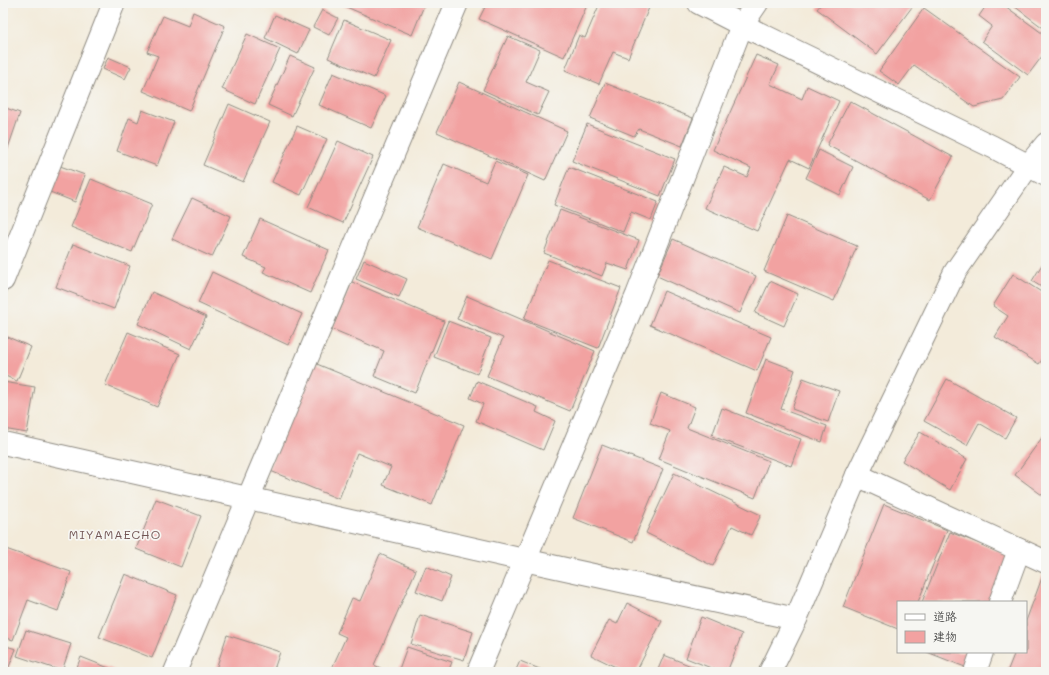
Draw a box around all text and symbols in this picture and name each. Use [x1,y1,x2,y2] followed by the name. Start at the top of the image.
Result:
[69,526,161,542] district label: MIYAMAECHO
[897,601,1027,653] legend
[933,608,957,624] text: 道路
[933,628,957,644] text: 建物

